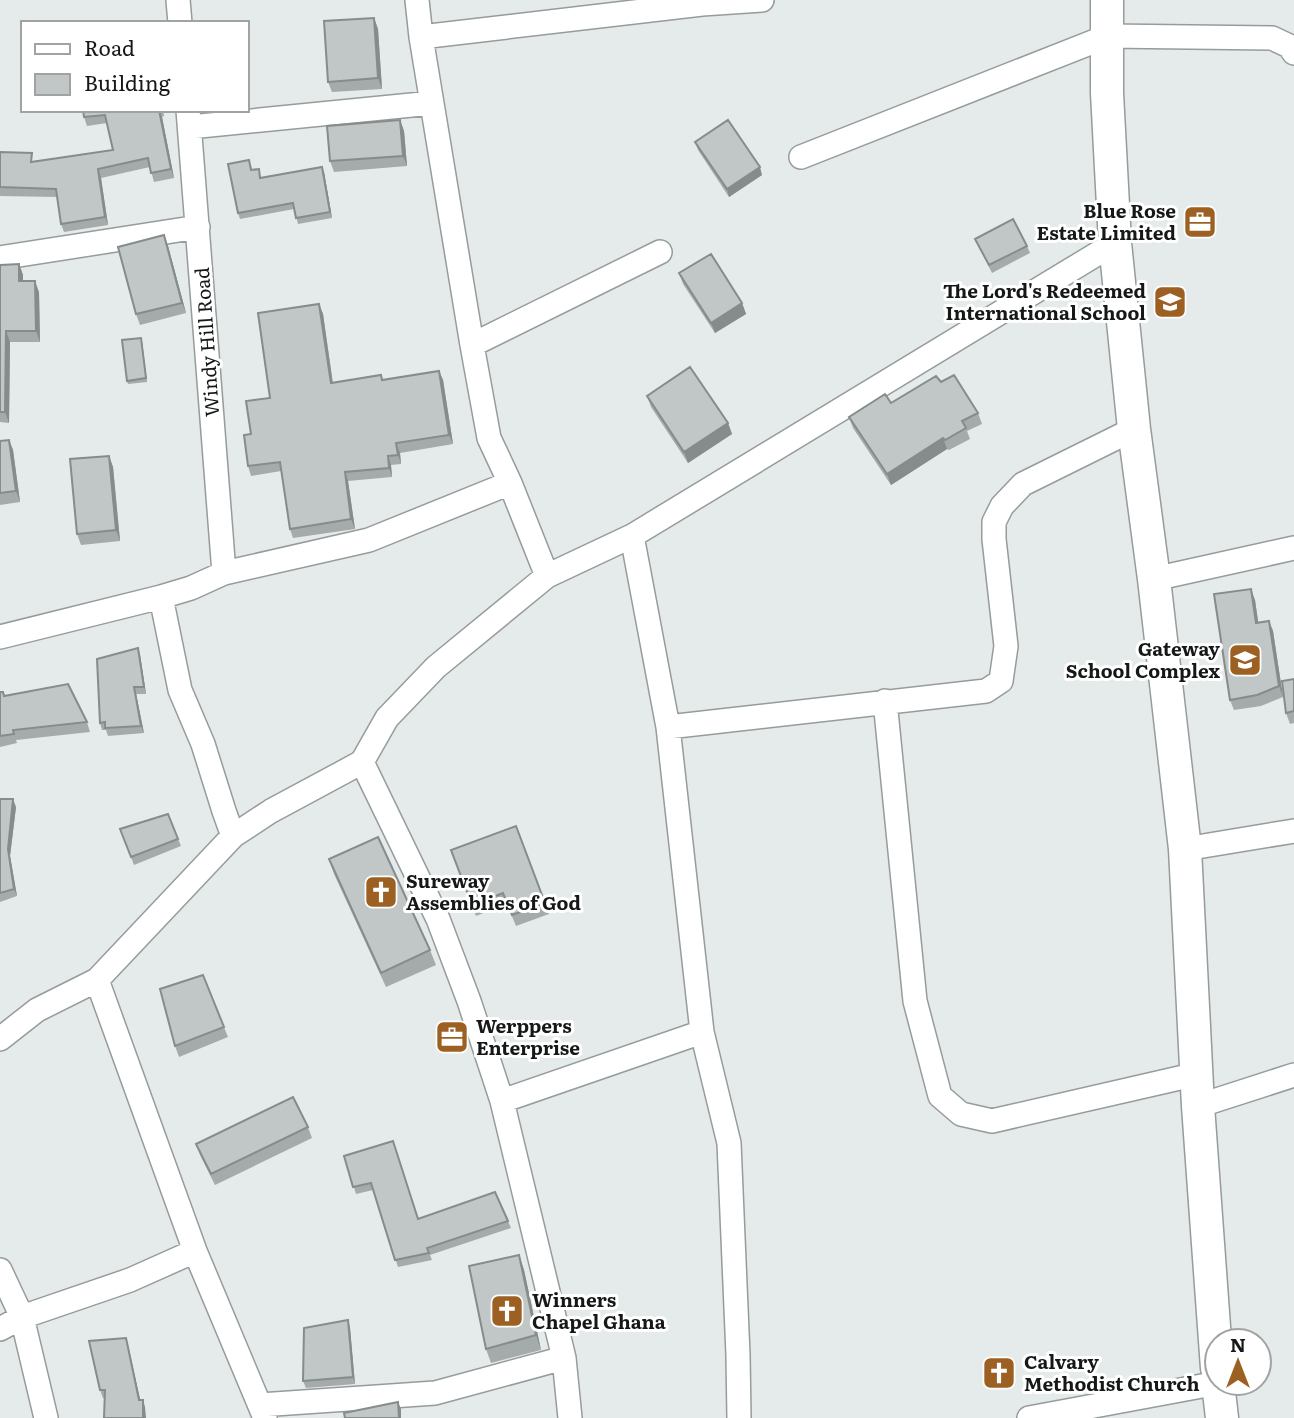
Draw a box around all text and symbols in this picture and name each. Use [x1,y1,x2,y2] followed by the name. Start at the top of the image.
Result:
[21,21,248,112] legend
[84,31,135,62] text: Road
[84,66,171,97] text: Building
[1037,196,1176,246] place label: Blue Rose Estate Limited
[1181,203,1219,241] office icon: Blue Rose Estate Limited
[187,266,225,418] street label: Windy Hill Road
[943,276,1146,326] place label: The Lord's Redeemed International School
[1151,283,1189,321] school or university icon: The Lord's Redeemed International School
[1066,634,1221,684] place label: Gateway School Complex
[1226,641,1264,679] school or university icon: Gateway School Complex
[406,866,581,916] place label: Sureway Assemblies of God
[362,873,400,911] church icon: Sureway Assemblies of God
[476,1011,580,1061] place label: Werppers Enterprise
[433,1018,471,1056] office icon: Werppers Enterprise
[532,1285,666,1335] place label: Winners Chapel Ghana
[488,1292,526,1330] church icon: Winners Chapel Ghana
[1203,1327,1273,1397] north arrow
[1230,1330,1246,1358] text: N
[1024,1347,1200,1397] place label: Calvary Methodist Church
[980,1354,1018,1392] church icon: Calvary Methodist Church

